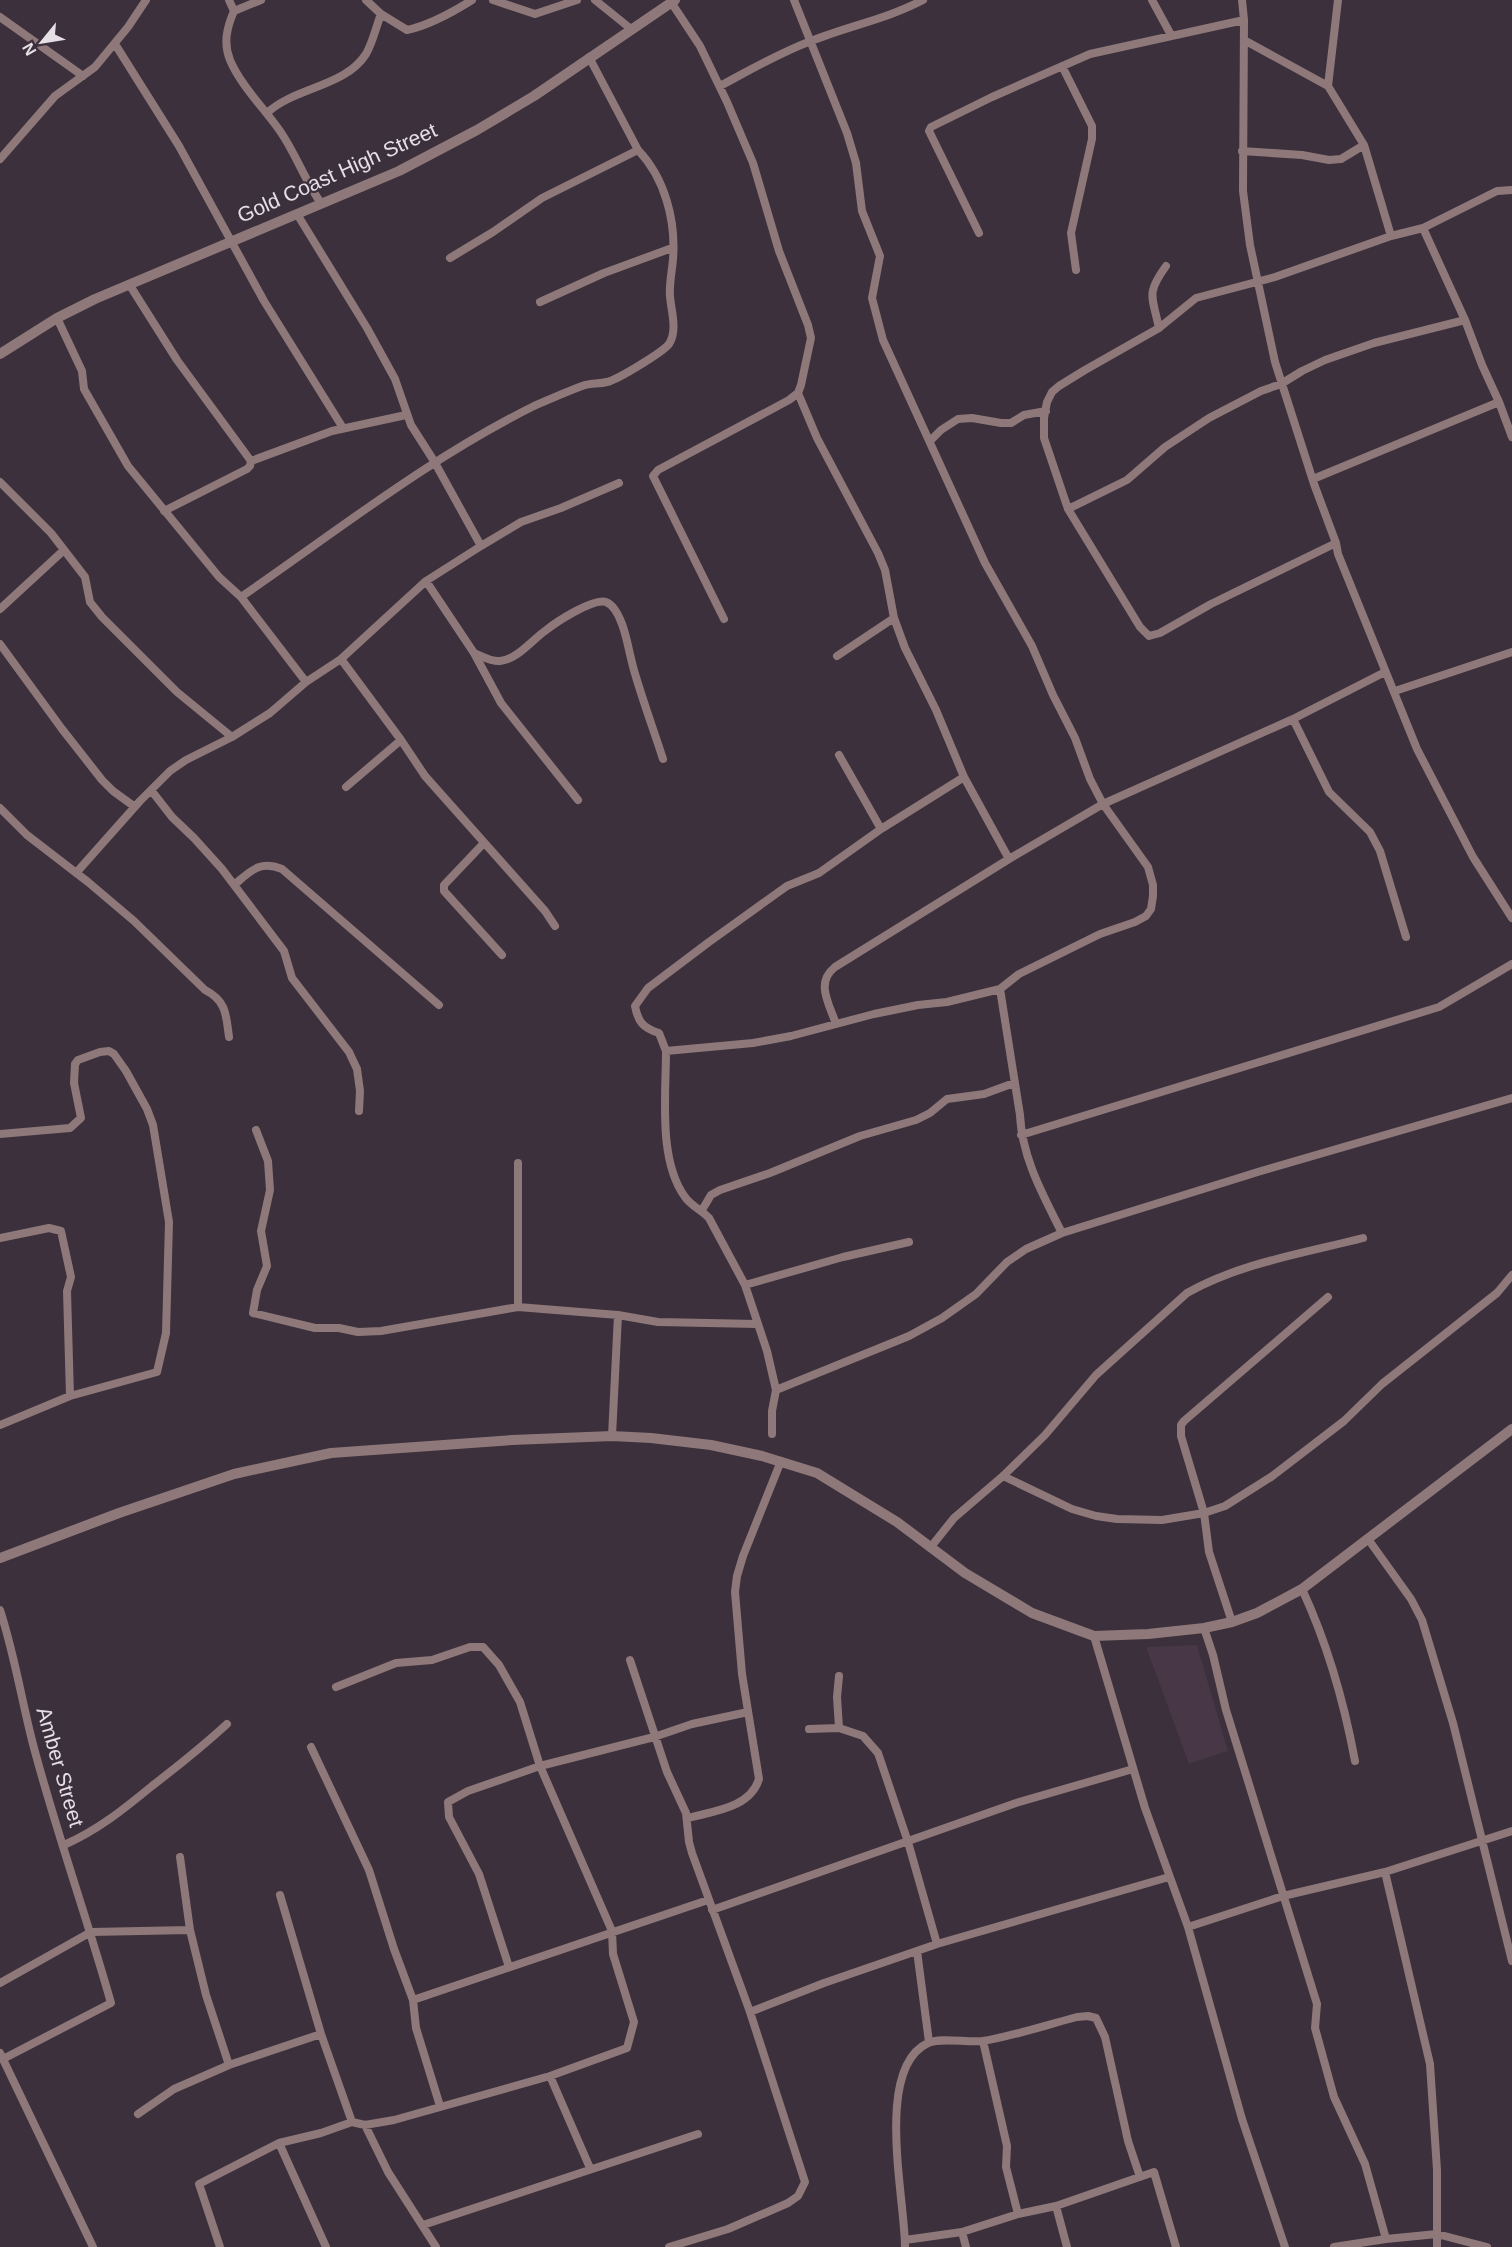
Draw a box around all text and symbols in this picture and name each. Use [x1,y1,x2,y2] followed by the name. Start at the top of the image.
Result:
[12,12,72,72] north arrow
[19,40,40,59] text: N
[233,118,440,227] street label: Gold Coast High Street
[32,1704,89,1830] street label: Amber Street

